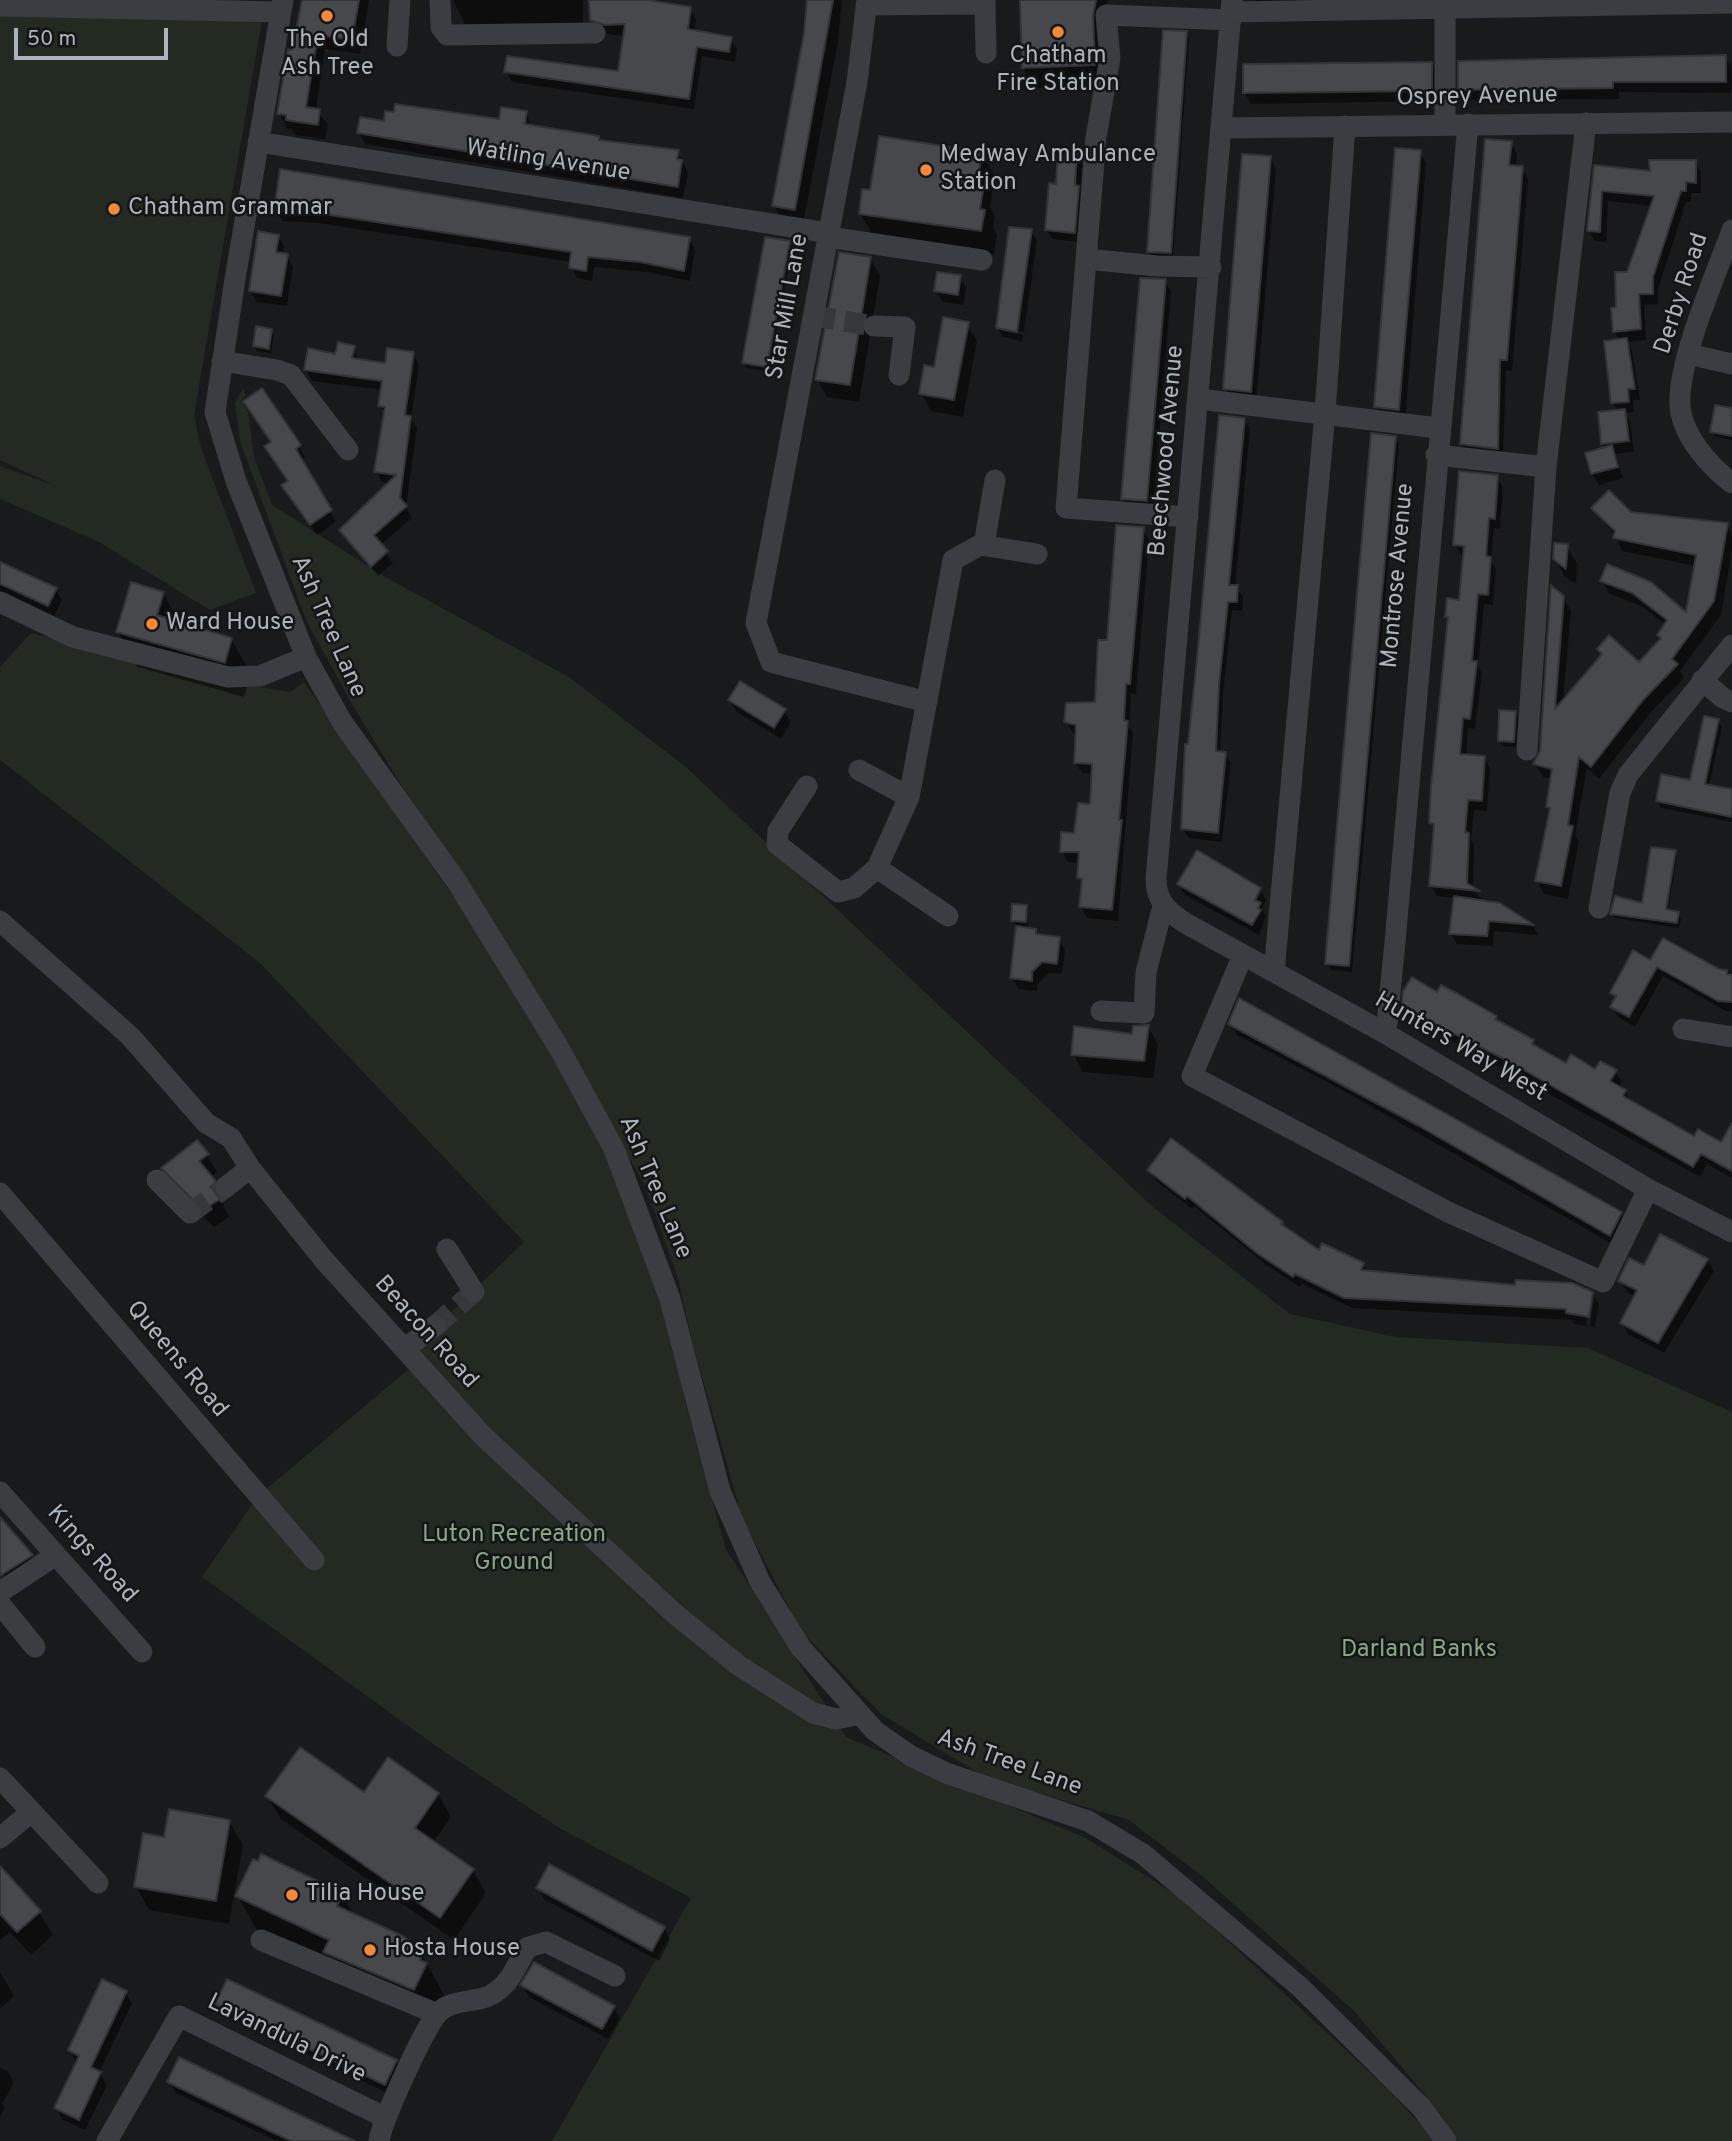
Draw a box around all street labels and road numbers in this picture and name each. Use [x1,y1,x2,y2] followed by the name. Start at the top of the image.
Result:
[1396,82,1558,114] street label: Osprey Avenue
[464,135,632,189] street label: Watling Avenue
[1650,230,1716,358] street label: Derby Road
[762,232,816,382] street label: Star Mill Lane
[1144,344,1192,558] street label: Beechwood Avenue
[1377,482,1421,670] street label: Montrose Avenue
[283,552,371,702] street label: Ash Tree Lane
[1369,987,1551,1109] street label: Hunters Way West
[611,1112,697,1264] street label: Ash Tree Lane
[367,1271,483,1395] street label: Beacon Road
[119,1296,233,1424] street label: Queens Road
[40,1500,142,1610] street label: Kings Road
[933,1724,1085,1804] street label: Ash Tree Lane
[202,1989,370,2091] street label: Lavandula Drive

